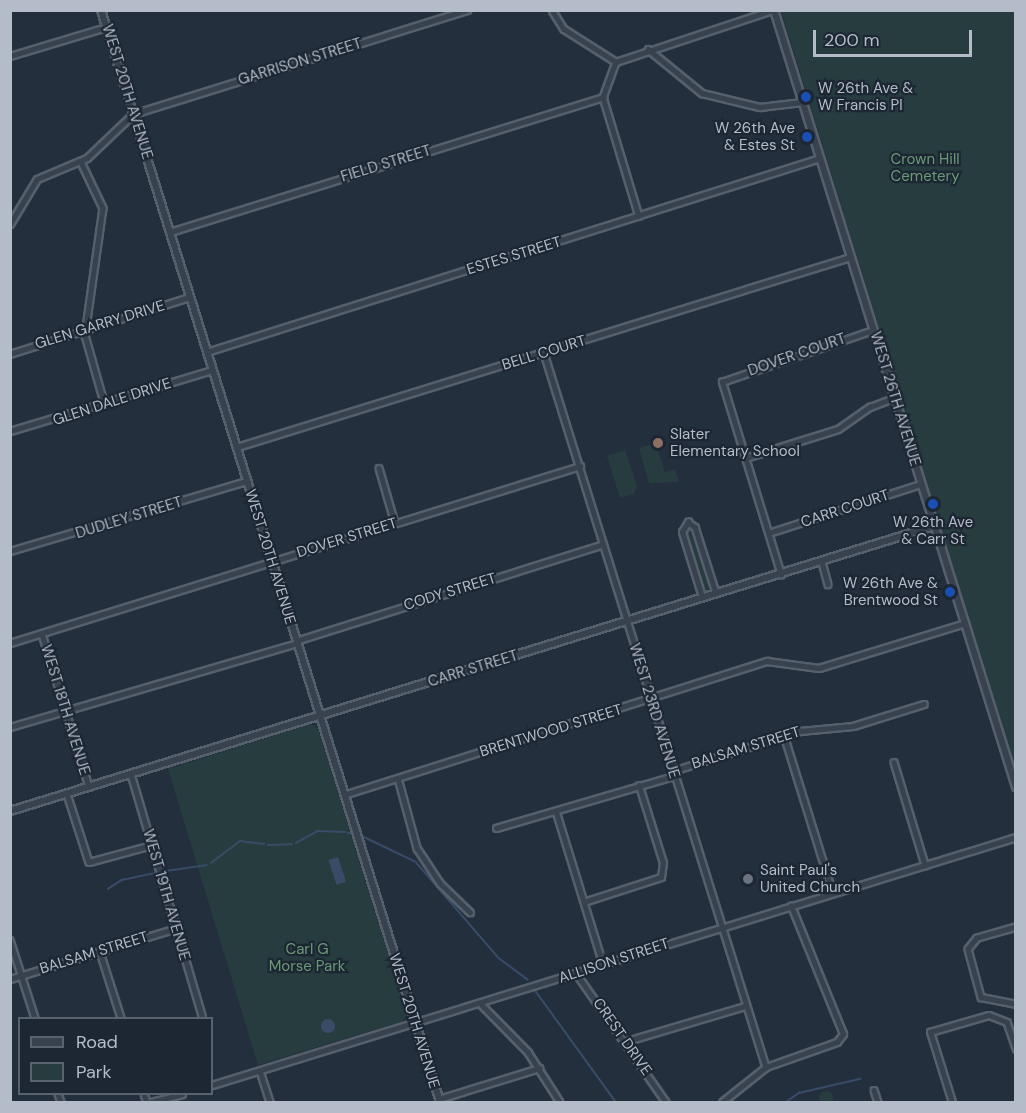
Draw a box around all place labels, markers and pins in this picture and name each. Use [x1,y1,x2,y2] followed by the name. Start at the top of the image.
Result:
[818,79,913,114] place label: W 26th Ave & W Francis Pl
[799,90,813,104] marker: W 26th Ave & W Francis Pl
[715,119,795,154] place label: W 26th Ave & Estes St
[800,130,814,144] marker: W 26th Ave & Estes St
[670,425,800,460] place label: Slater Elementary School
[651,436,665,450] marker: Slater Elementary School
[926,497,940,511] marker: W 26th Ave & Carr St
[893,513,973,548] place label: W 26th Ave & Carr St
[843,574,938,609] place label: W 26th Ave & Brentwood St
[943,585,957,599] marker: W 26th Ave & Brentwood St
[760,861,860,896] place label: Saint Paul's United Church
[741,872,755,886] marker: Saint Paul's United Church

